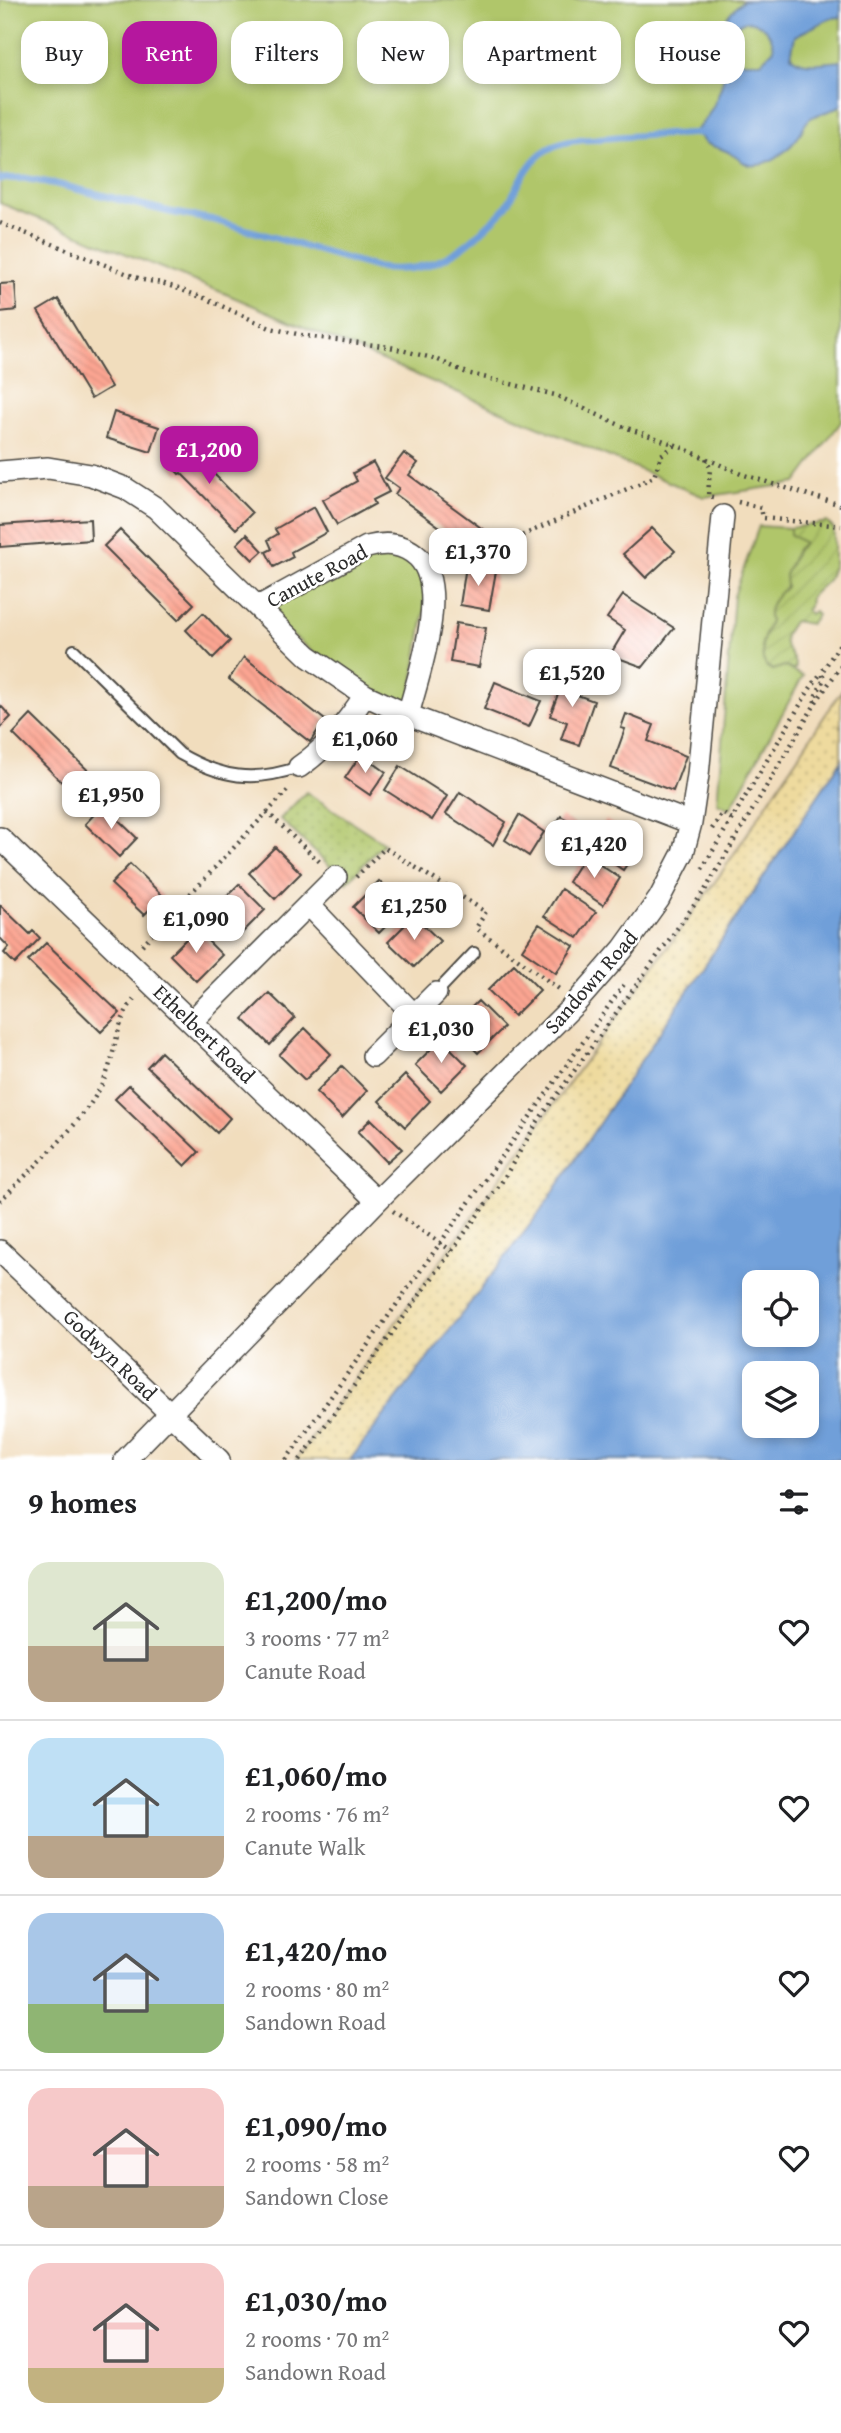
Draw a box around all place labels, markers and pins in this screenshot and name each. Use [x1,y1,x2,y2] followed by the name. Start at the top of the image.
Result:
[152,426,266,486] pin: £1,200
[421,528,535,588] pin: £1,370
[515,650,629,709] pin: £1,520
[308,716,422,775] pin: £1,060
[54,772,168,831] pin: £1,950
[537,820,651,880] pin: £1,420
[357,883,471,942] pin: £1,250
[139,895,253,955] pin: £1,090
[384,1006,498,1065] pin: £1,030

